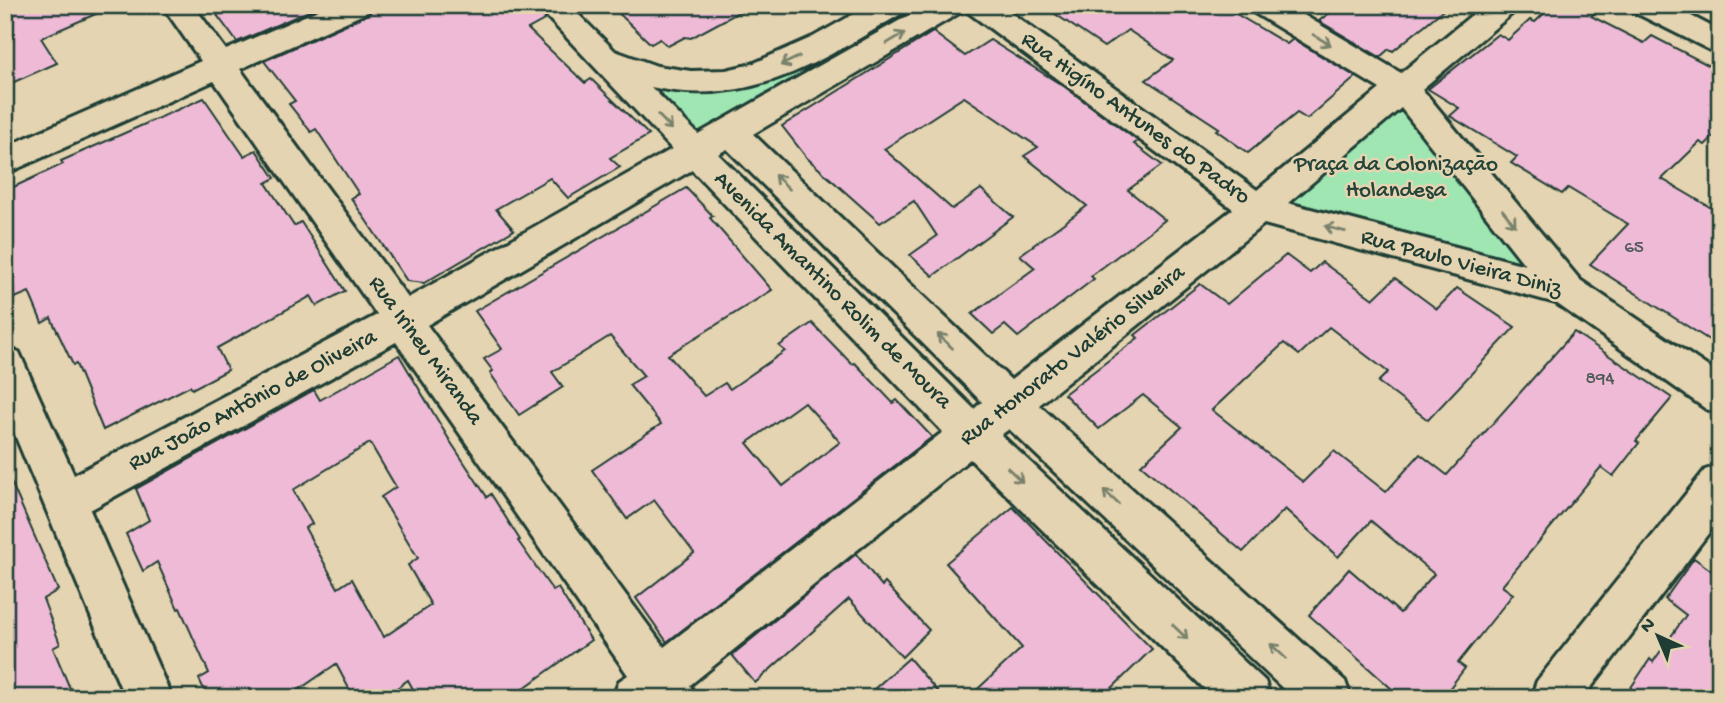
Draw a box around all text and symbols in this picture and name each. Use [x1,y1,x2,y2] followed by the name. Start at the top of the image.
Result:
[1015,27,1255,211] street label: Rua Higíno Antunes do Padro
[886,30,906,44] one-way arrow
[1312,34,1332,48] one-way arrow
[780,55,801,69] one-way arrow
[657,113,674,130] one-way arrow
[1293,152,1498,205] park label: Praça da Colonização Holandesa
[707,166,958,417] street label: Avenida Amantino Rolim de Moura
[774,174,791,191] one-way arrow
[1501,209,1517,227] one-way arrow
[1325,222,1347,235] one-way arrow
[1358,224,1565,304] street label: Rua Paulo Vieira Diniz
[1624,237,1644,260] house number: 65
[955,259,1192,452] street label: Rua Honorato Valério Silveira
[362,271,489,432] street label: Rua Irineu Miranda
[124,323,383,478] street label: Rua João Antônio de Oliveira
[937,333,954,350] one-way arrow
[1586,368,1614,391] house number: 894
[1006,466,1023,483] one-way arrow
[1102,489,1120,505] one-way arrow
[1624,602,1694,672] north arrow
[1636,614,1661,639] text: N
[1171,624,1188,641] one-way arrow
[1270,643,1287,660] one-way arrow

